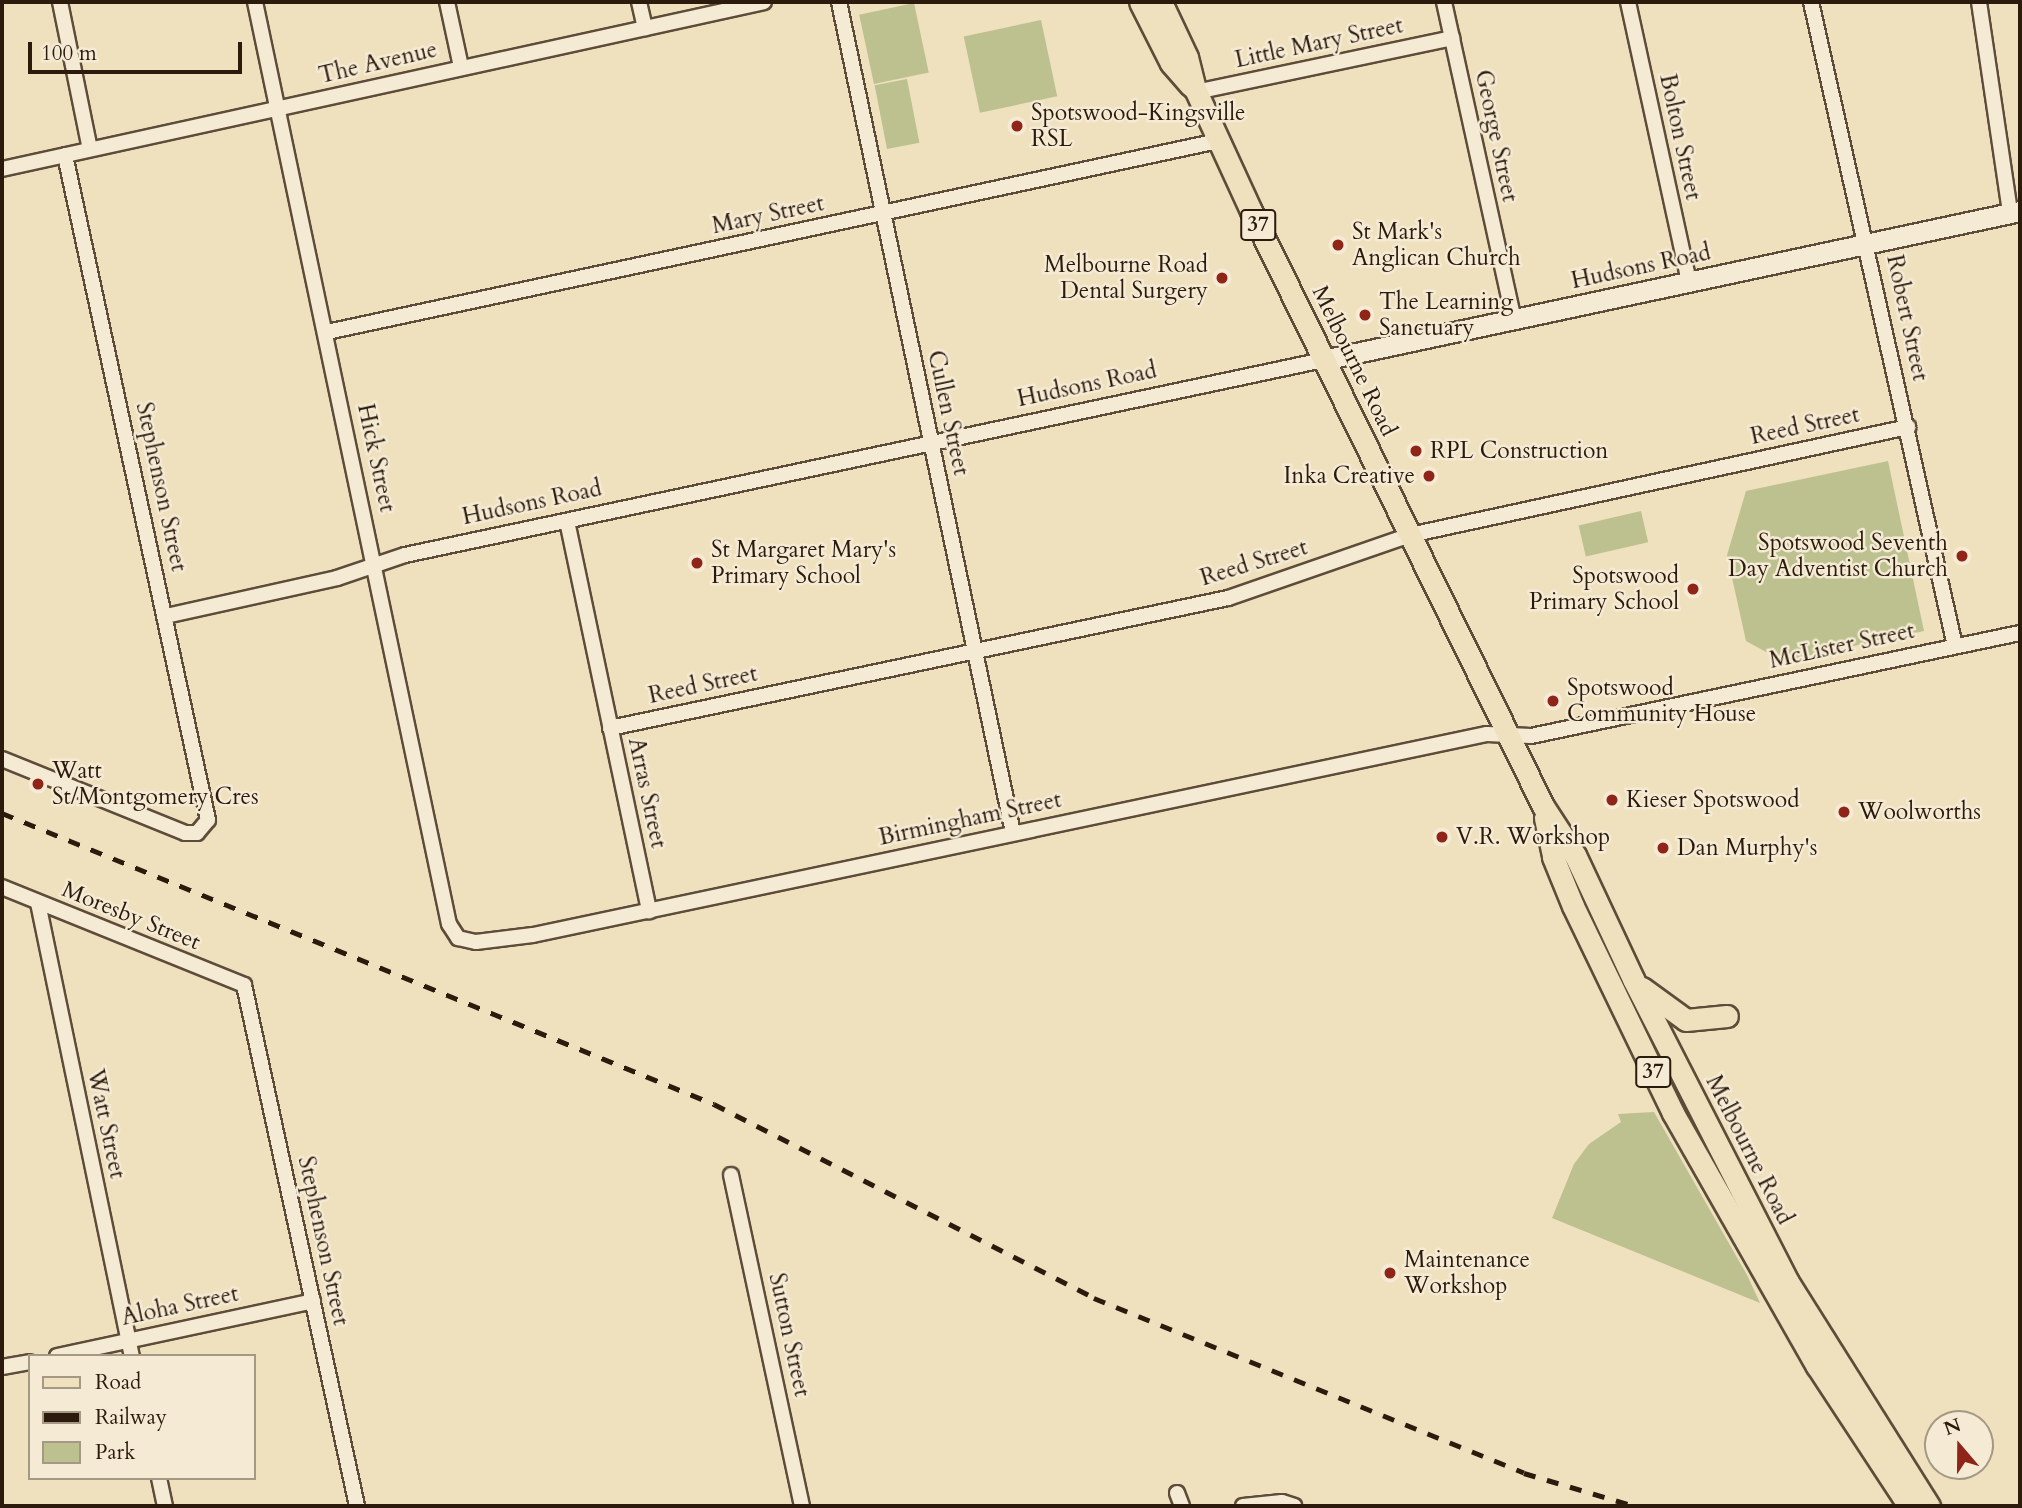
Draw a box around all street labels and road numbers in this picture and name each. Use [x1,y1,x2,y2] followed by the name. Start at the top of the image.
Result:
[1232,12,1406,74] street label: Little Mary Street
[316,36,440,90] street label: The Avenue
[1469,67,1523,205] street label: George Street
[1653,71,1707,203] street label: Bolton Street
[710,190,826,240] street label: Mary Street
[1239,208,1277,243] road number: 37
[1569,239,1713,295] street label: Hudsons Road
[1880,252,1934,384] street label: Robert Street
[1306,281,1402,441] street label: Melbourne Road
[921,348,975,478] street label: Cullen Street
[1015,357,1159,413] street label: Hudsons Road
[130,400,192,574] street label: Stephenson Street
[351,401,401,515] street label: Hick Street
[1748,401,1862,451] street label: Reed Street
[460,475,604,531] street label: Hudsons Road
[1197,534,1311,592] street label: Reed Street
[1767,617,1917,675] street label: McLister Street
[646,660,760,710] street label: Reed Street
[622,735,672,851] street label: Arras Street
[876,786,1064,852] street label: Birmingham Street
[58,876,204,956] street label: Moresby Street
[1634,1054,1672,1090] road number: 37
[81,1067,131,1181] street label: Watt Street
[1699,1071,1799,1229] street label: Melbourne Road
[292,1154,354,1328] street label: Stephenson Street
[762,1271,816,1399] street label: Sutton Street
[119,1280,241,1332] street label: Aloha Street

